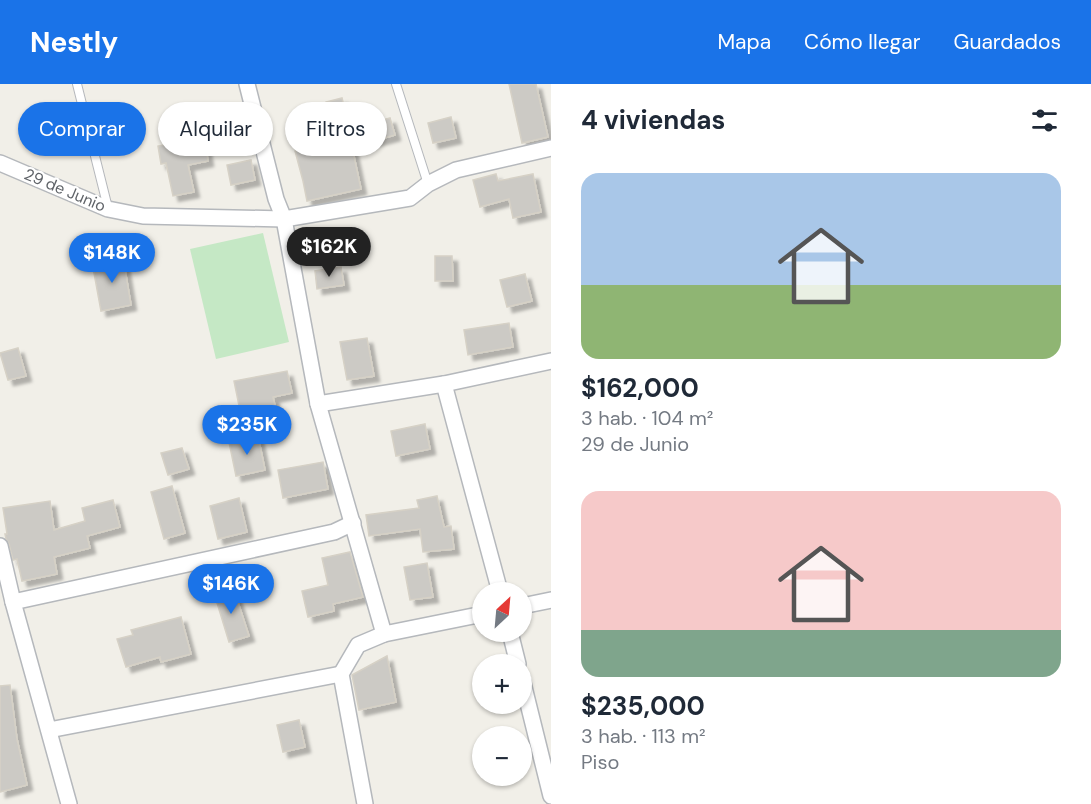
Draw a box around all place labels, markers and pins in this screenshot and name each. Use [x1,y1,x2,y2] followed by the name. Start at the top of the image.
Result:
[287,227,371,278] pin: $162K
[70,233,154,284] pin: $148K
[205,405,289,456] pin: $235K
[189,564,273,615] pin: $146K

